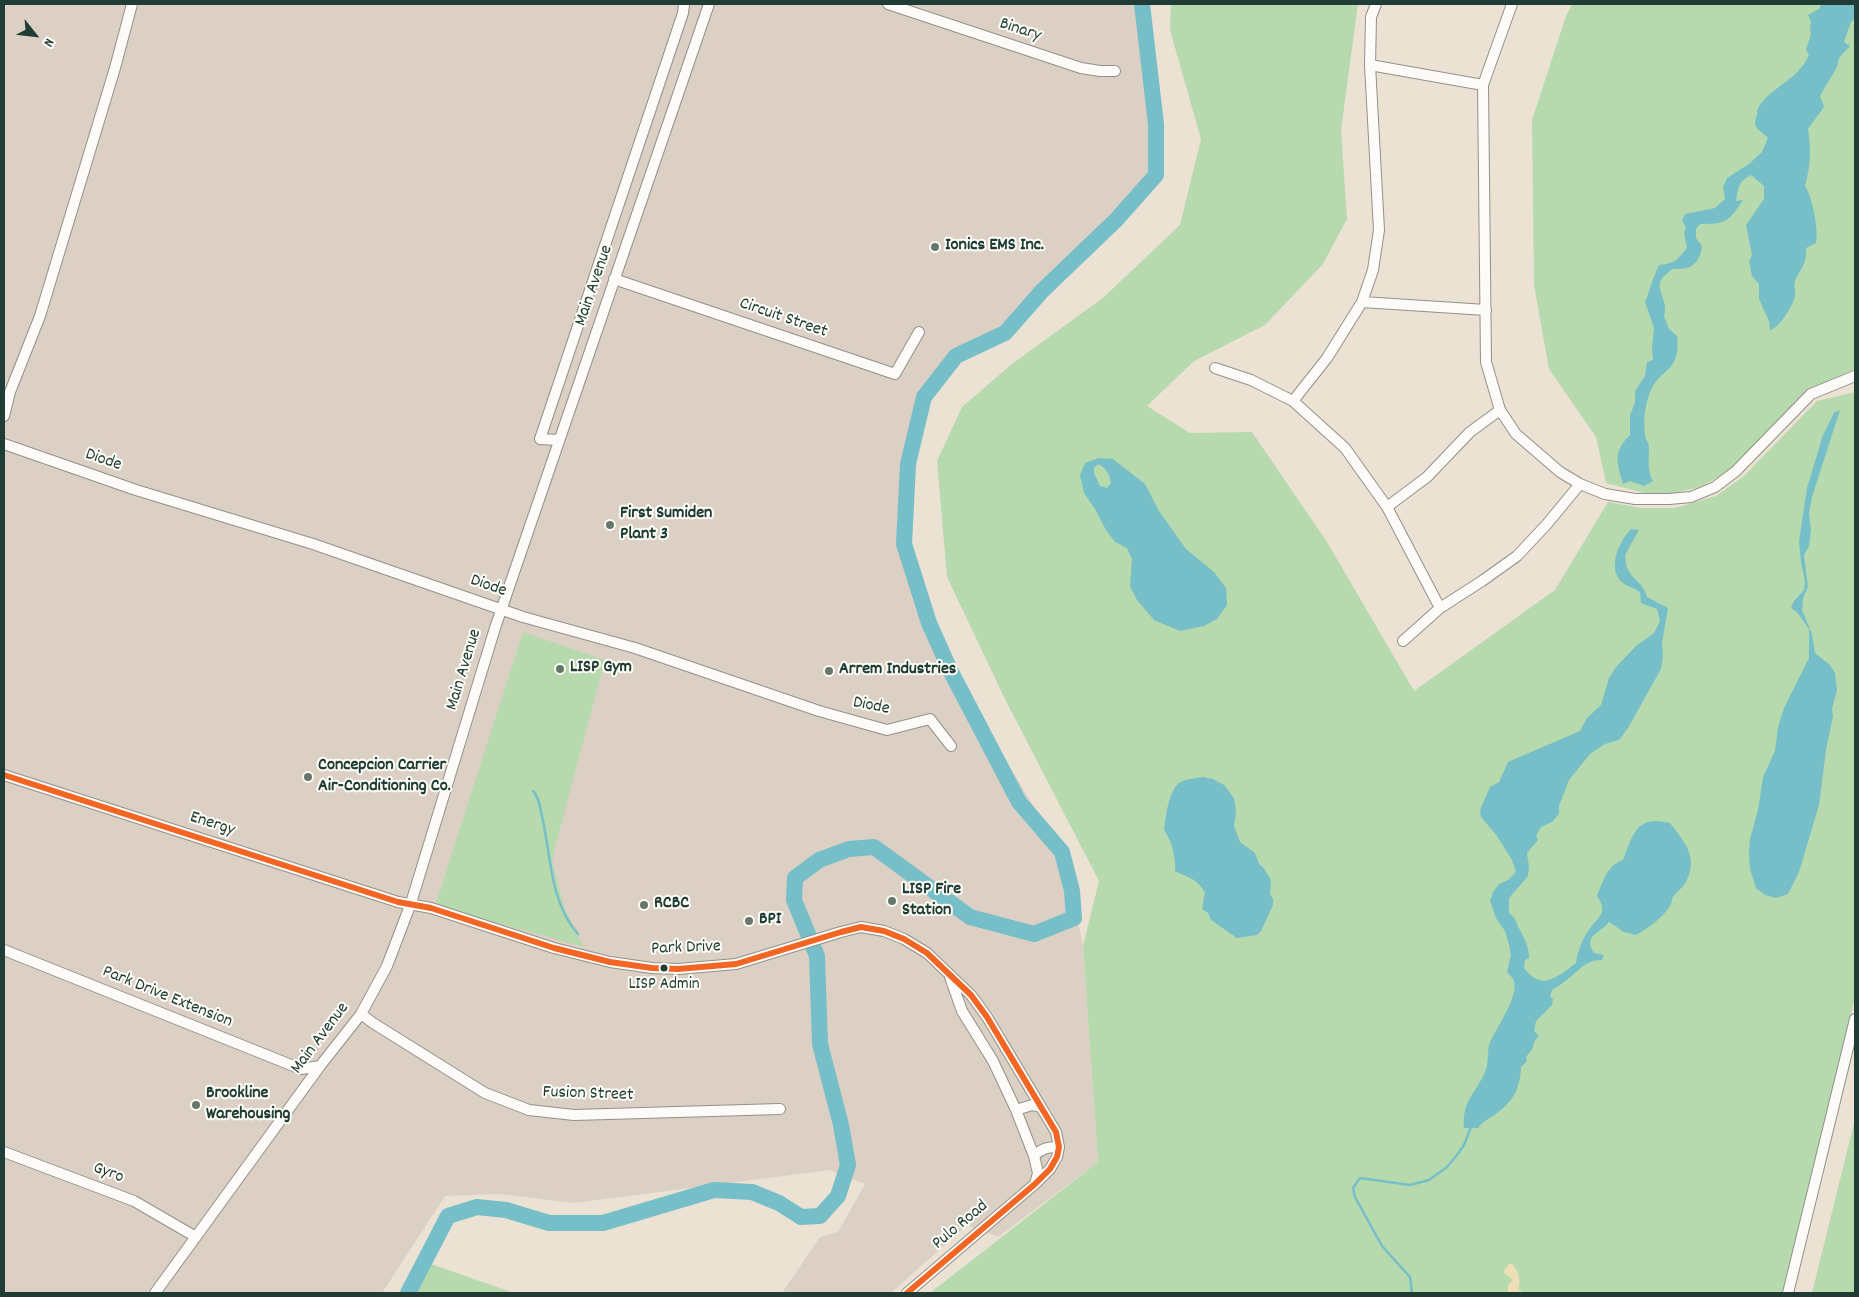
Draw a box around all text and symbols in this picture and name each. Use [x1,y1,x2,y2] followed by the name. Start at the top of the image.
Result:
[10,10,60,60] north arrow
[996,14,1044,48] street label: Binary
[38,34,59,50] text: N
[945,236,1044,258] place label: Ionics EMS Inc.
[929,241,941,253] marker: Ionics EMS Inc.
[571,243,619,329] street label: Main Avenue
[736,294,830,344] street label: Circuit Street
[82,445,124,477] street label: Diode
[620,504,712,546] place label: First Sumiden Plant 3
[604,519,616,531] marker: First Sumiden Plant 3
[467,571,509,603] street label: Diode
[442,627,488,713] street label: Main Avenue
[570,658,632,680] place label: LISP Gym
[839,660,956,682] place label: Arrem Industries
[554,663,566,675] marker: LISP Gym
[823,665,835,677] marker: Arrem Industries
[851,693,891,721] street label: Diode
[318,756,451,799] place label: Concepcion Carrier Air-Conditioning Co.
[302,771,314,783] marker: Concepcion Carrier Air-Conditioning Co.
[187,808,237,842] street label: Energy
[902,880,961,922] place label: LISP Fire Station
[654,894,689,916] place label: RCBC
[886,895,898,907] marker: LISP Fire Station
[638,899,650,911] marker: RCBC
[759,910,781,932] place label: BPI
[743,915,755,927] marker: BPI
[651,937,721,961] street label: Park Drive
[99,962,235,1034] street label: Park Drive Extension
[659,963,669,973] marker: LISP Admin
[628,976,700,996] place label: LISP Admin
[287,999,355,1079] street label: Main Avenue
[542,1083,634,1107] street label: Fusion Street
[206,1084,290,1126] place label: Brookline Warehousing
[190,1099,202,1111] marker: Brookline Warehousing
[90,1159,126,1189] street label: Gyro
[929,1197,993,1255] street label: Pulo Road

